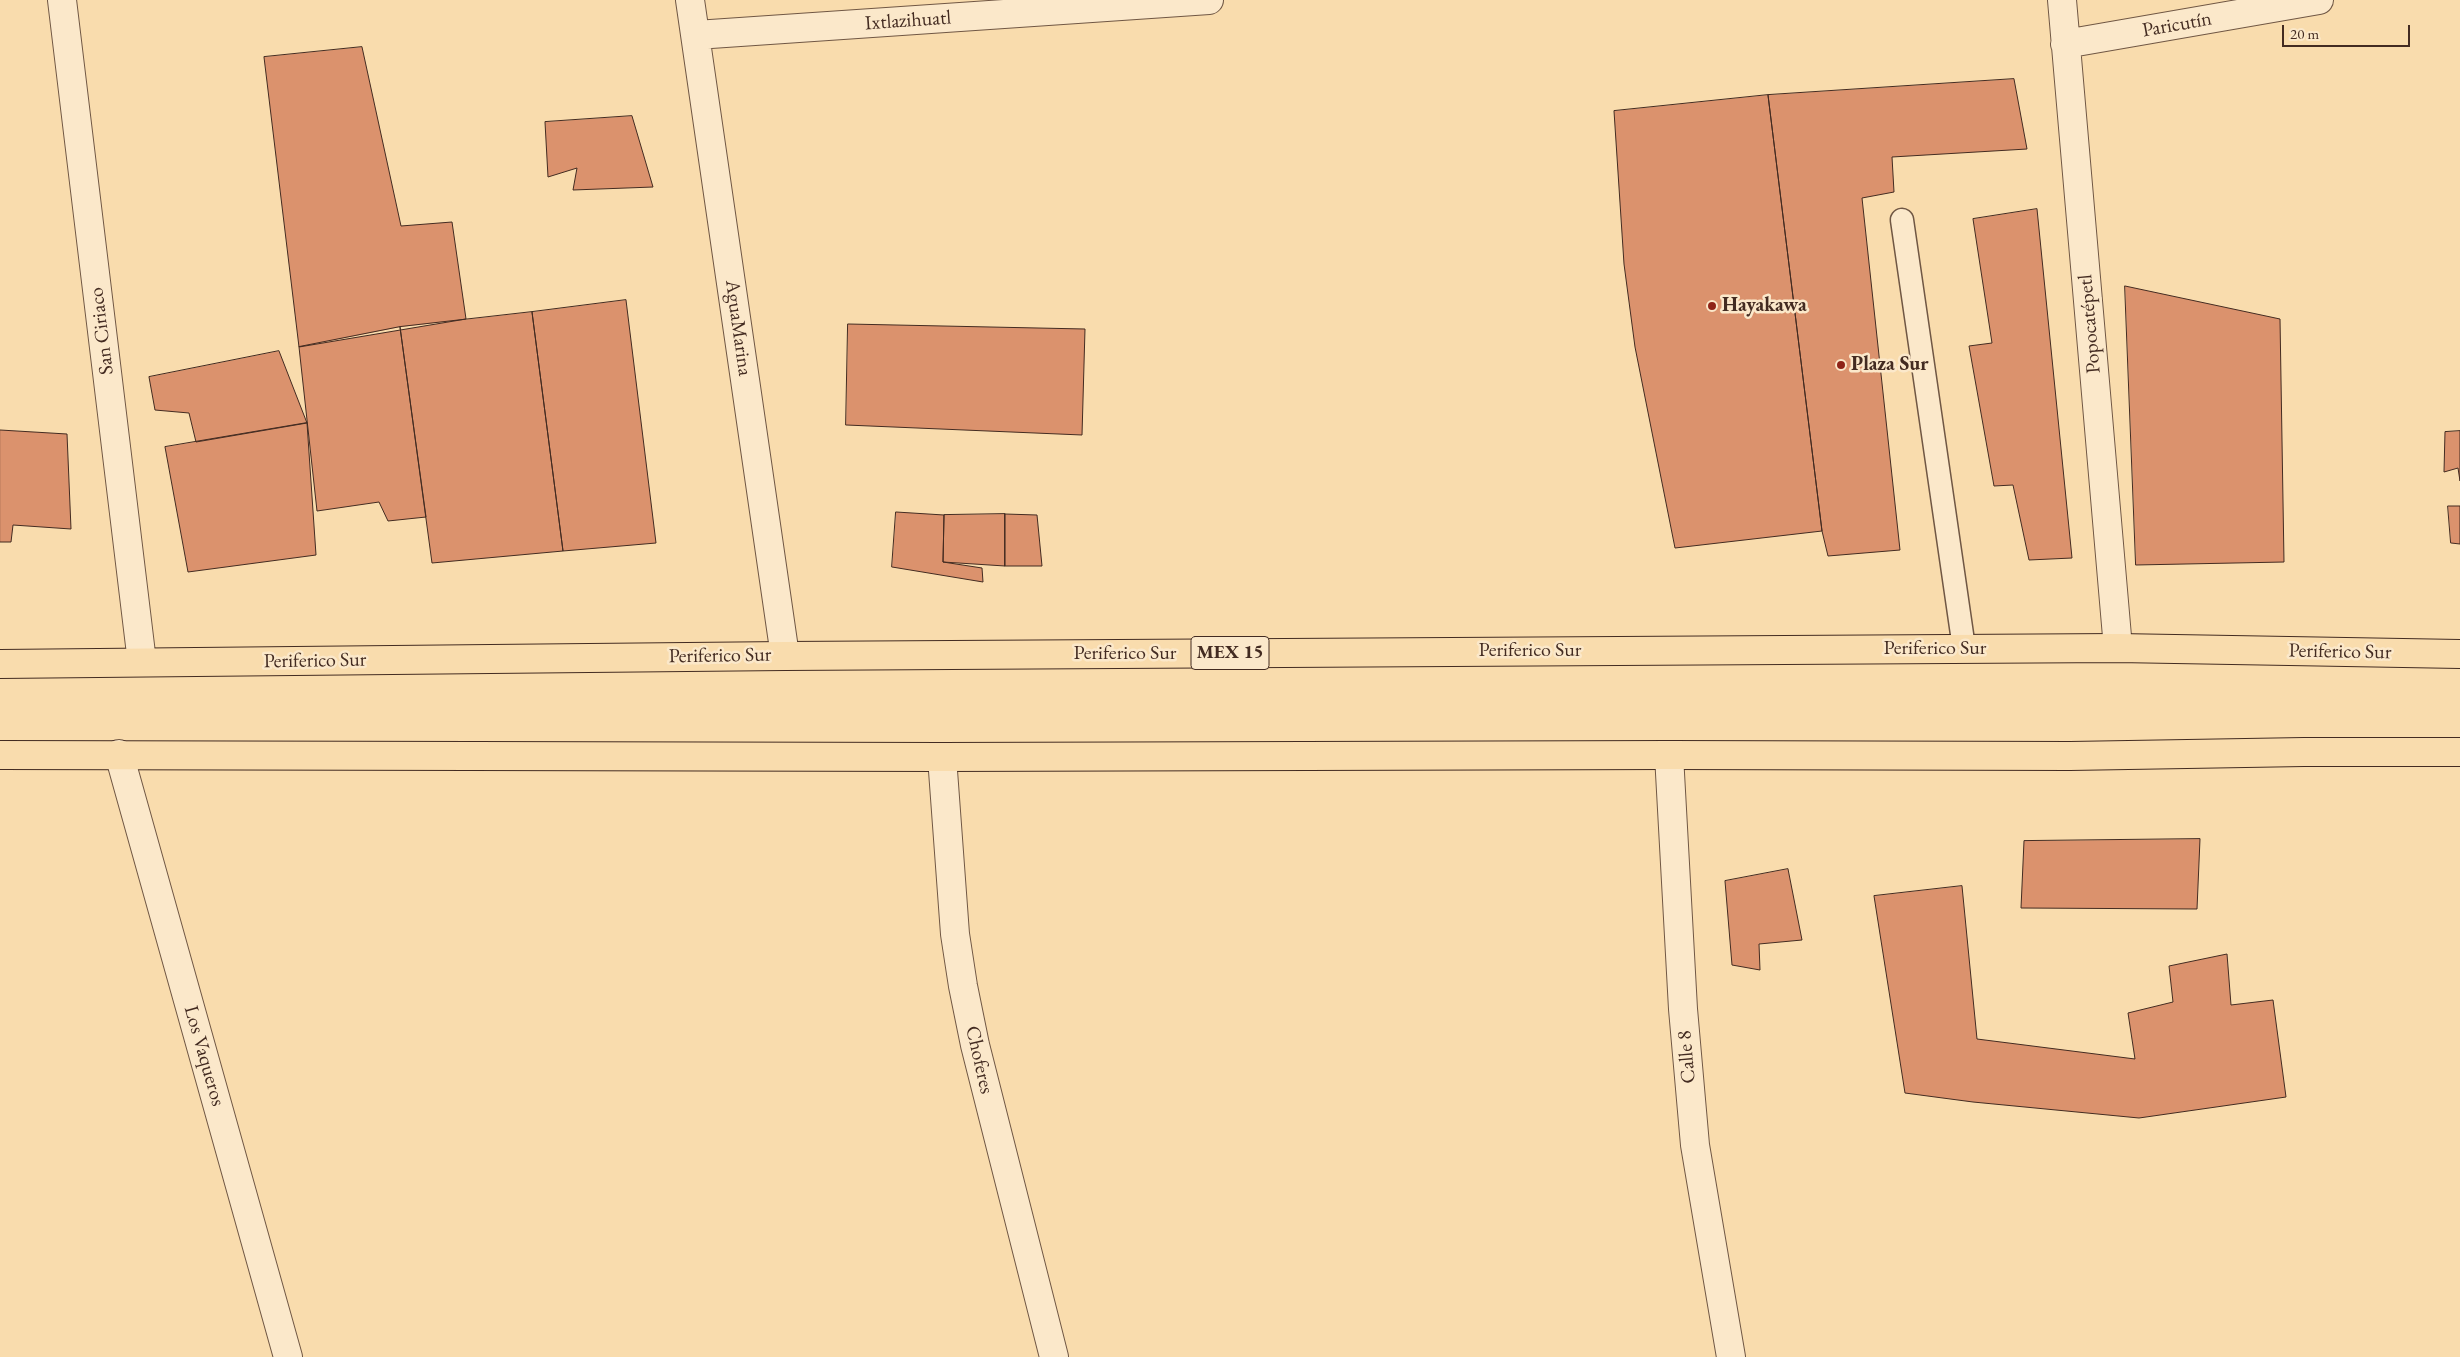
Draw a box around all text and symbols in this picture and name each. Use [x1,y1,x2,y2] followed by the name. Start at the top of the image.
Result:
[864,6,952,36] street label: Ixtlazihuatl
[2140,7,2214,43] street label: Paricutín
[2285,15,2412,47] scale bar
[2290,24,2319,43] text: 20 m
[2074,273,2106,375] street label: Popocatépetl
[719,278,757,378] street label: AguaMarina
[85,286,119,376] street label: San Ciriaco
[1722,294,1807,318] place label: Hayakawa
[1706,300,1718,312] marker: Hayakawa
[1851,353,1929,377] place label: Plaza Sur
[1835,359,1847,371] marker: Plaza Sur
[1191,636,1269,670] road number: MEX 15
[1884,637,1986,661] street label: Periferico Sur
[1479,639,1581,663] street label: Periferico Sur
[2288,639,2392,665] street label: Periferico Sur
[1074,642,1176,666] street label: Periferico Sur
[668,643,772,669] street label: Periferico Sur
[263,648,367,674] street label: Periferico Sur
[178,1003,230,1109] street label: Los Vaqueros
[960,1024,998,1096] street label: Choferes
[1673,1029,1701,1085] street label: Calle 8

